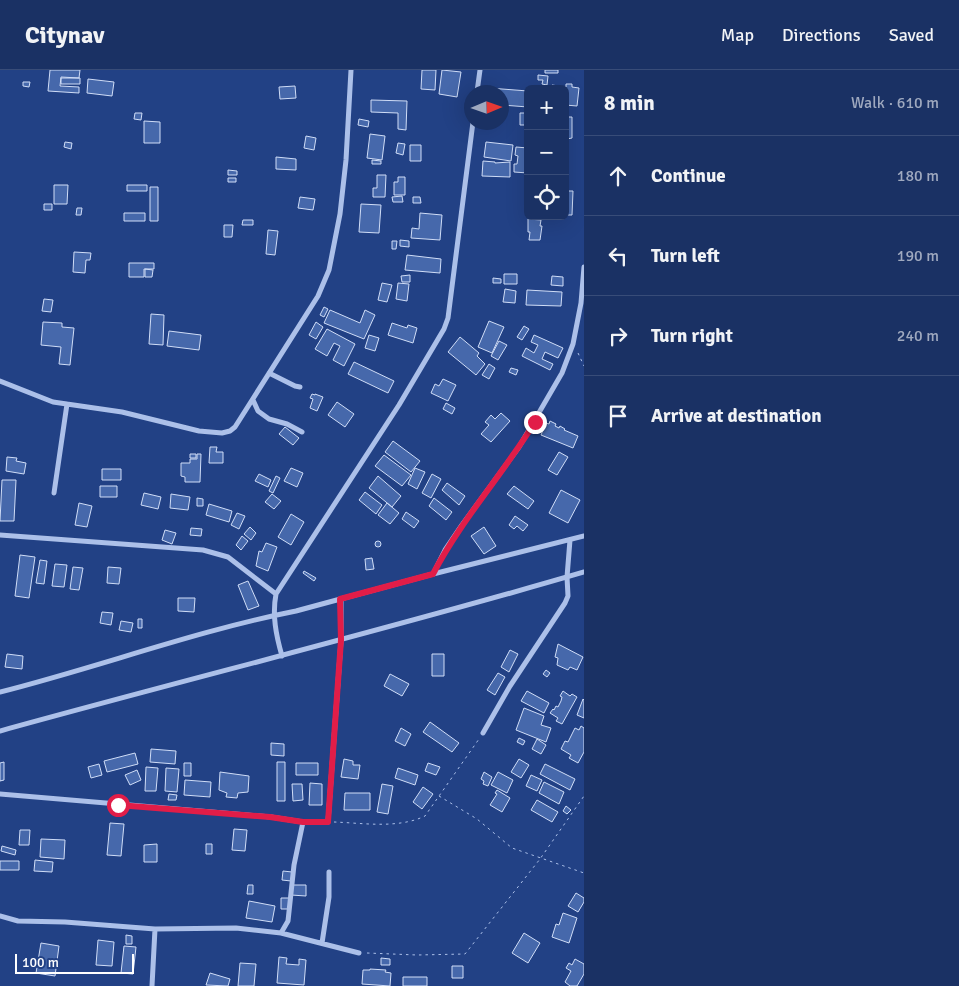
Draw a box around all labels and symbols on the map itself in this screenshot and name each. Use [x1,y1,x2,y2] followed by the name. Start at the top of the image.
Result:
[464,85,509,130] north arrow
[524,411,547,434] route end
[107,794,130,817] route start
[15,951,134,974] scale bar

